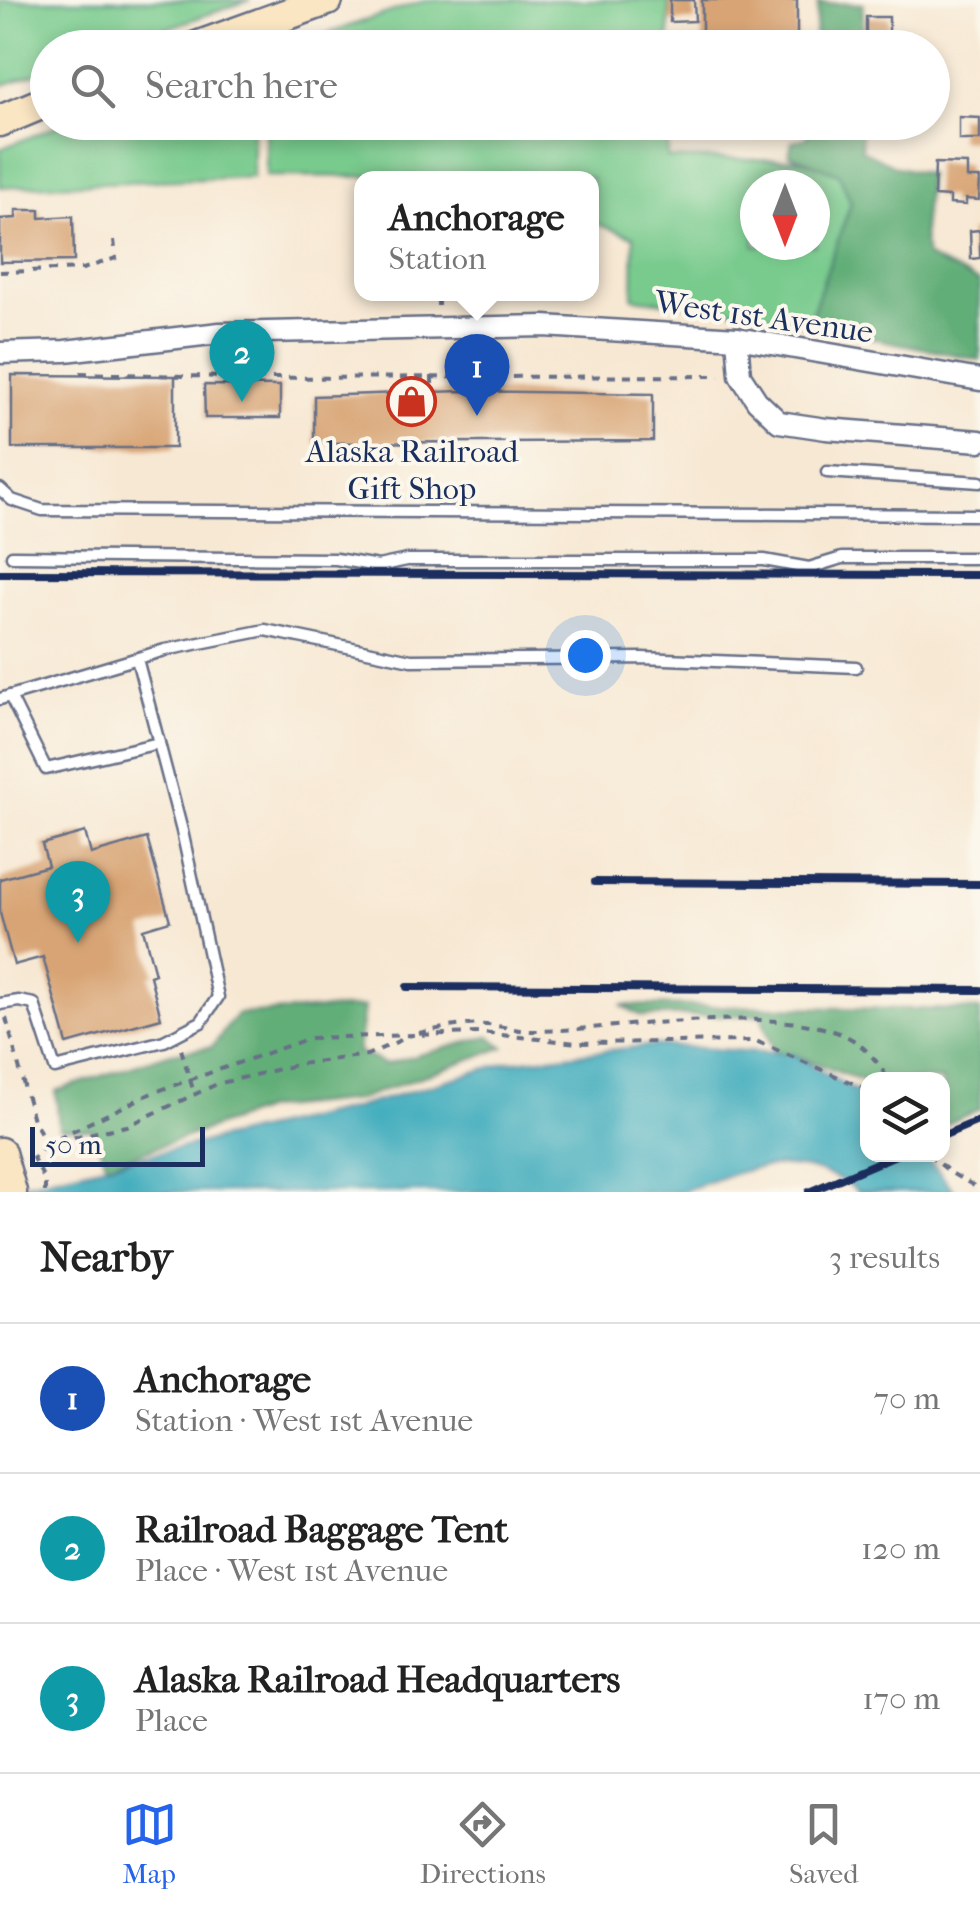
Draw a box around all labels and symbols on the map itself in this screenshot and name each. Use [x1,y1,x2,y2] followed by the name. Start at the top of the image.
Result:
[740,170,830,260] north arrow
[651,283,876,351] street label: West 1st Avenue
[210,320,274,402] pin: 2
[444,334,510,416] pin: 1
[386,375,438,427] shop icon: Alaska Railroad Gift Shop
[304,433,519,507] place label: Alaska Railroad Gift Shop
[560,630,611,681] your location
[46,860,110,943] pin: 3
[30,1122,205,1166] scale bar

